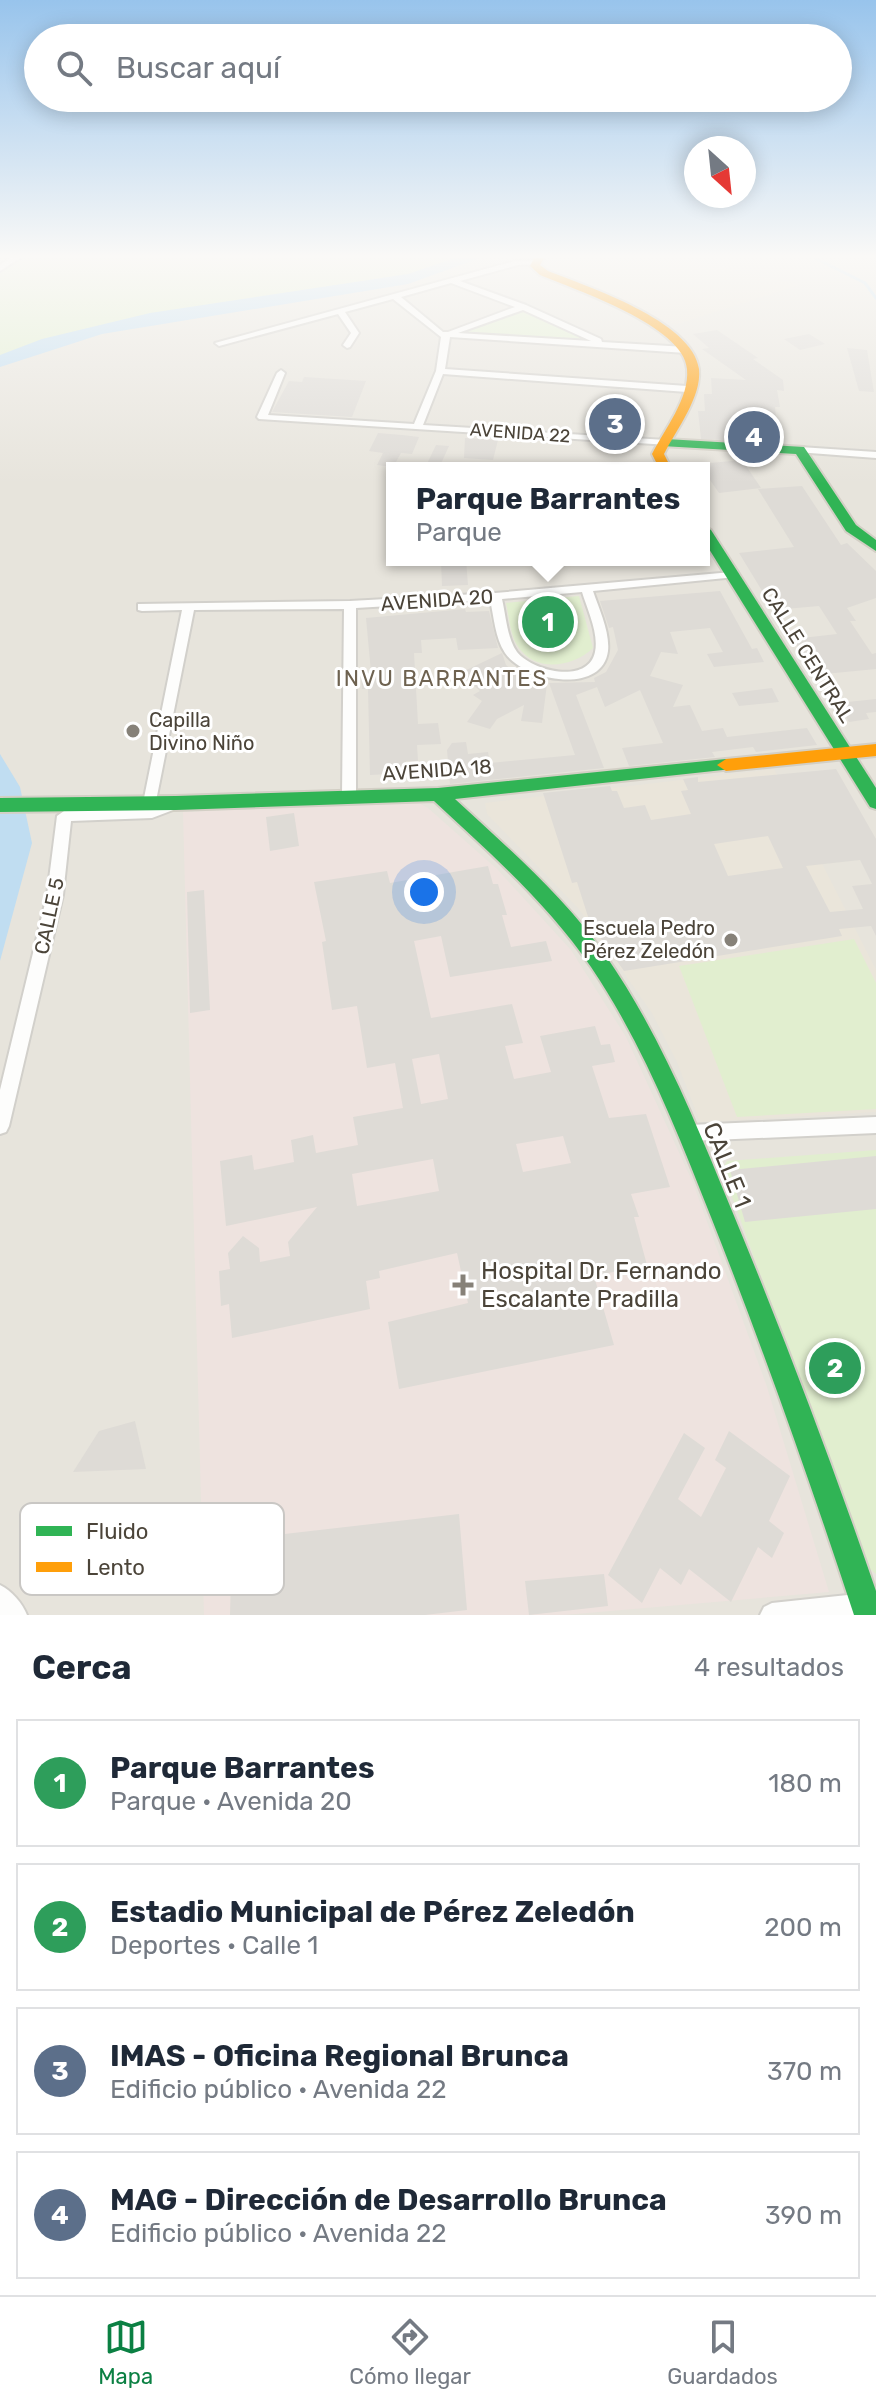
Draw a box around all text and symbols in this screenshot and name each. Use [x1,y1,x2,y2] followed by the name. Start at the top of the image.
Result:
[24,24,852,112] search box
[52,46,96,90] icon: search
[116,50,280,86] text: Buscar aquí
[684,136,756,208] north arrow
[589,394,641,454] pin: 3
[728,407,780,467] pin: 4
[469,419,571,447] street label: AVENIDA 22
[386,462,710,566] popup
[416,481,680,517] text: Parque Barrantes
[416,517,502,548] text: Parque
[757,583,859,727] street label: CALLE CENTRAL
[380,584,494,616] street label: AVENIDA 20
[522,592,574,652] pin: 1
[336,665,548,692] district label: INVU BARRANTES
[149,708,254,755] place label: Capilla Divino Niño
[124,722,142,740] marker: Capilla Divino Niño
[381,754,493,786] street label: AVENIDA 18
[404,872,444,912] your location
[29,875,69,957] street label: CALLE 5
[583,916,715,963] place label: Escuela Pedro Pérez Zeledón
[722,931,740,949] marker: Escuela Pedro Pérez Zeledón
[697,1118,757,1212] street label: CALLE 1
[481,1257,722,1313] place label: Hospital Dr. Fernando Escalante Pradilla
[452,1274,474,1296] marker: Hospital Dr. Fernando Escalante Pradilla
[809,1338,861,1398] pin: 2
[20,1503,284,1595] legend
[86,1518,148,1545] text: Fluido
[86,1554,145,1581] text: Lento
[32,1647,131,1688] text: Cerca
[694,1652,844,1683] text: 4 resultados
[110,1750,375,1786] text: Parque Barrantes
[54,1768,66,1799] text: 1
[768,1768,842,1799] text: 180 m
[110,1786,352,1817] text: Parque · Avenida 20
[110,1894,635,1930] text: Estadio Municipal de Pérez Zeledón
[52,1912,68,1943] text: 2
[764,1912,842,1943] text: 200 m
[110,1930,318,1961] text: Deportes · Calle 1
[110,2038,569,2074] text: IMAS - Oficina Regional Brunca
[51,2056,69,2087] text: 3
[767,2056,842,2087] text: 370 m
[110,2074,447,2105] text: Edificio público · Avenida 22
[110,2182,667,2218] text: MAG - Dirección de Desarrollo Brunca
[51,2200,69,2231] text: 4
[765,2200,842,2231] text: 390 m
[110,2218,447,2249] text: Edificio público · Avenida 22
[98,2315,153,2390] tab: Mapa
[349,2315,471,2390] tab: Cómo llegar
[667,2315,778,2390] tab: Guardados

